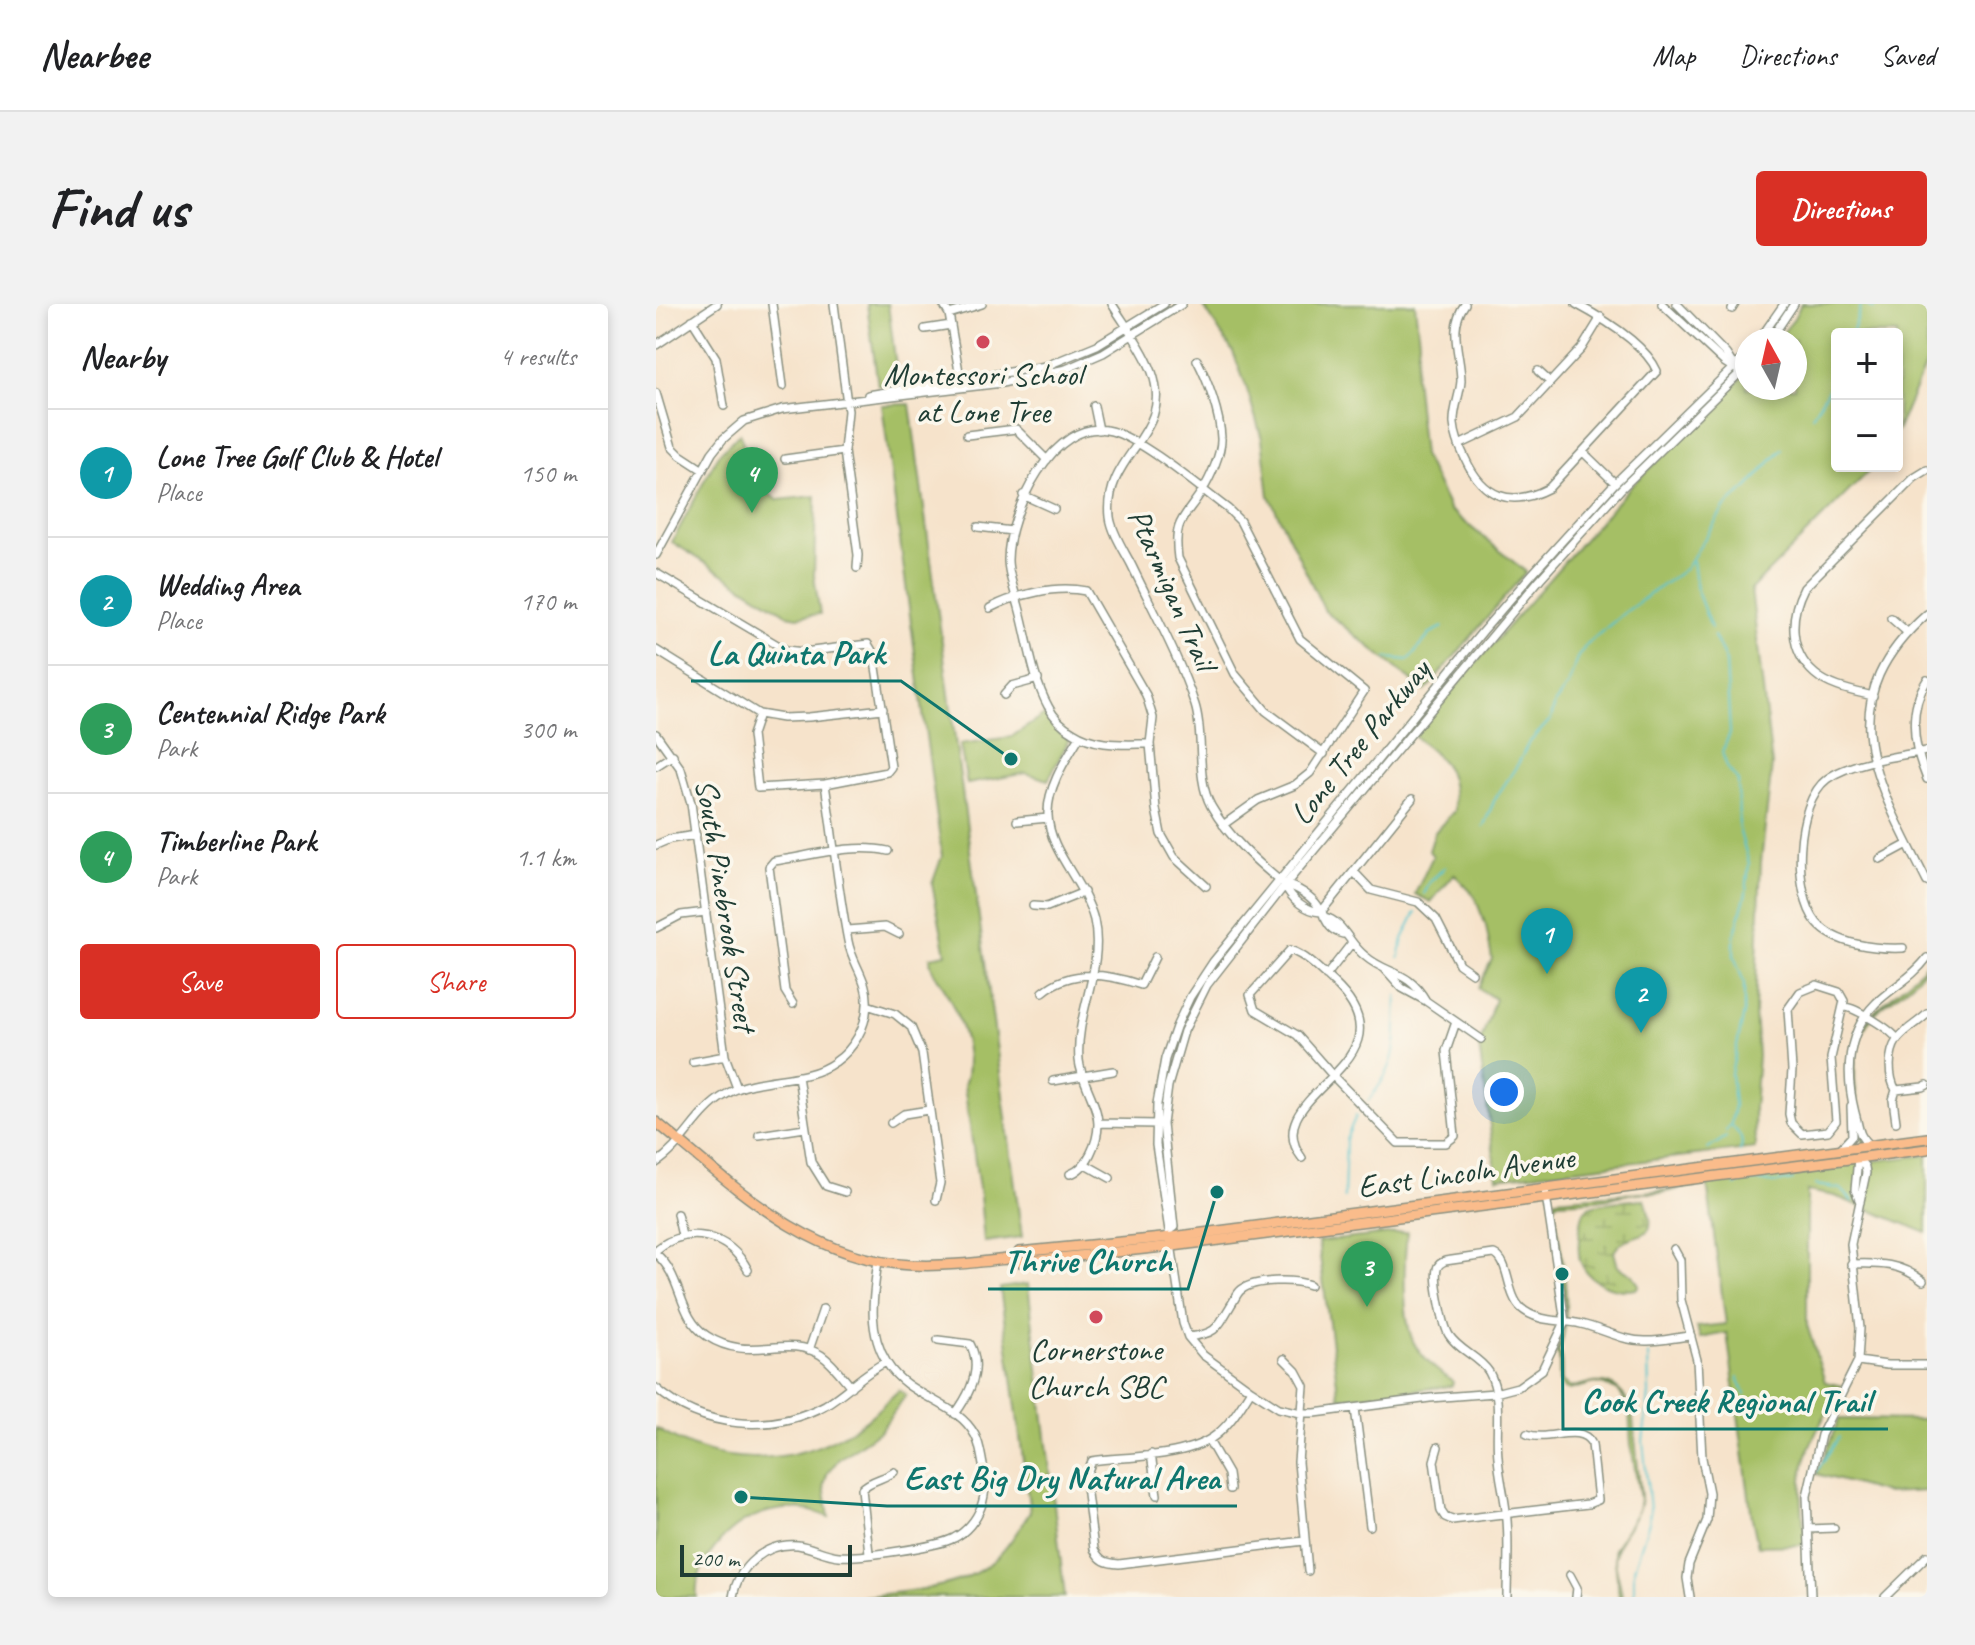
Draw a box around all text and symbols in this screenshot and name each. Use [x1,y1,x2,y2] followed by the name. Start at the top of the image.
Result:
[40,32,148,79] text: Nearbee
[1652,38,1695,73] text: Map
[1739,38,1837,73] text: Directions
[1881,38,1935,73] text: Saved
[1756,171,1927,246] button: Directions
[48,173,188,244] text: Find us
[1735,328,1807,400] north arrow
[1831,328,1903,472] map controls
[1831,328,1903,400] button: +
[974,333,992,351] marker: Montessori School at Lone Tree
[80,335,166,378] text: Nearby
[500,340,576,373] text: 4 results
[884,354,1088,432] place label: Montessori School at Lone Tree
[1831,400,1903,472] button: −
[156,438,438,476] text: Lone Tree Golf Club & Hotel
[726,447,778,513] pin: 4
[100,457,112,490] text: 1
[520,457,576,490] text: 150 m
[156,476,202,509] text: Place
[1118,502,1228,681] street label: Ptarmigan Trail
[156,566,299,604] text: Wedding Area
[100,585,112,618] text: 2
[520,585,576,618] text: 170 m
[156,604,202,637] text: Place
[691,623,901,681] callout: La Quinta Park
[707,631,888,674] text: La Quinta Park
[1281,649,1441,833] street label: Lone Tree Parkway
[156,694,384,732] text: Centennial Ridge Park
[100,713,112,746] text: 3
[520,713,576,746] text: 300 m
[156,732,197,765] text: Park
[686,776,767,1038] street label: South Pinebrook Street
[156,822,316,860] text: Timberline Park
[100,841,112,874] text: 4
[516,841,576,874] text: 1.1 km
[156,860,197,893] text: Park
[1521,908,1573,974] pin: 1
[80,944,320,1019] button: Save
[336,944,576,1019] button: Share
[1615,967,1667,1033] pin: 2
[1484,1072,1524,1112] your location
[1355,1136,1579,1207] street label: East Lincoln Avenue
[988,1231,1188,1289] callout: Thrive Church
[1004,1239,1174,1282] text: Thrive Church
[1341,1241,1393,1307] pin: 3
[1087,1308,1105,1326] marker: Cornerstone Church SBC
[1028,1329,1167,1407] place label: Cornerstone Church SBC
[1563,1371,1888,1429] callout: Cook Creek Regional Trail
[1581,1379,1877,1422] text: Cook Creek Regional Trail
[887,1448,1237,1506] callout: East Big Dry Natural Area
[904,1456,1223,1499] text: East Big Dry Natural Area
[680,1541,852,1577] scale bar
[692,1545,739,1573] text: 200 m

